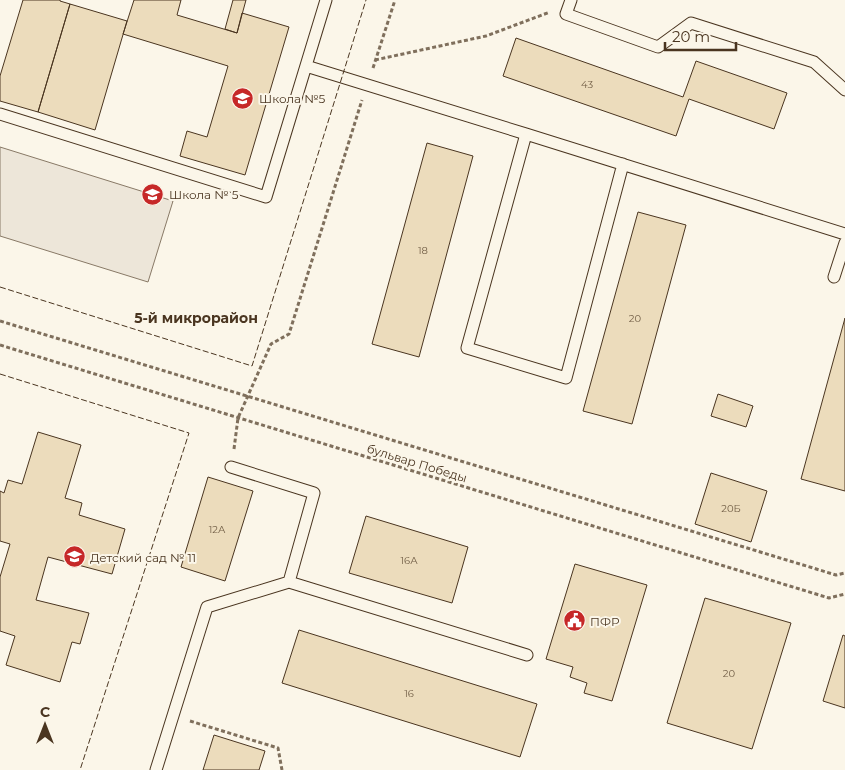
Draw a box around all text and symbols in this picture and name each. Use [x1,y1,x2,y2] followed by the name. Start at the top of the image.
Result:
[665,20,736,52] scale bar
[672,27,710,46] text: 20 m
[581,78,593,91] house number: 43
[231,86,255,110] school or university icon: Школа №5
[259,91,326,106] place label: Школа №5
[141,182,165,206] school or university icon: Школа № 5
[169,187,239,202] place label: Школа № 5
[418,244,428,257] house number: 18
[134,309,258,327] district label: 5-й микрорайон
[629,312,642,325] house number: 20
[365,441,469,485] street label: бульвар Победы
[721,502,741,515] house number: 20Б
[209,523,226,536] house number: 12А
[62,545,86,569] school or university icon: Детский сад № 11
[90,550,196,565] place label: Детский сад № 11
[400,554,418,567] house number: 16А
[562,609,586,633] public building icon: ПФР
[590,614,619,629] place label: ПФР
[723,667,736,680] house number: 20
[404,687,414,700] house number: 16
[20,700,70,750] north arrow
[40,703,50,721] text: С

